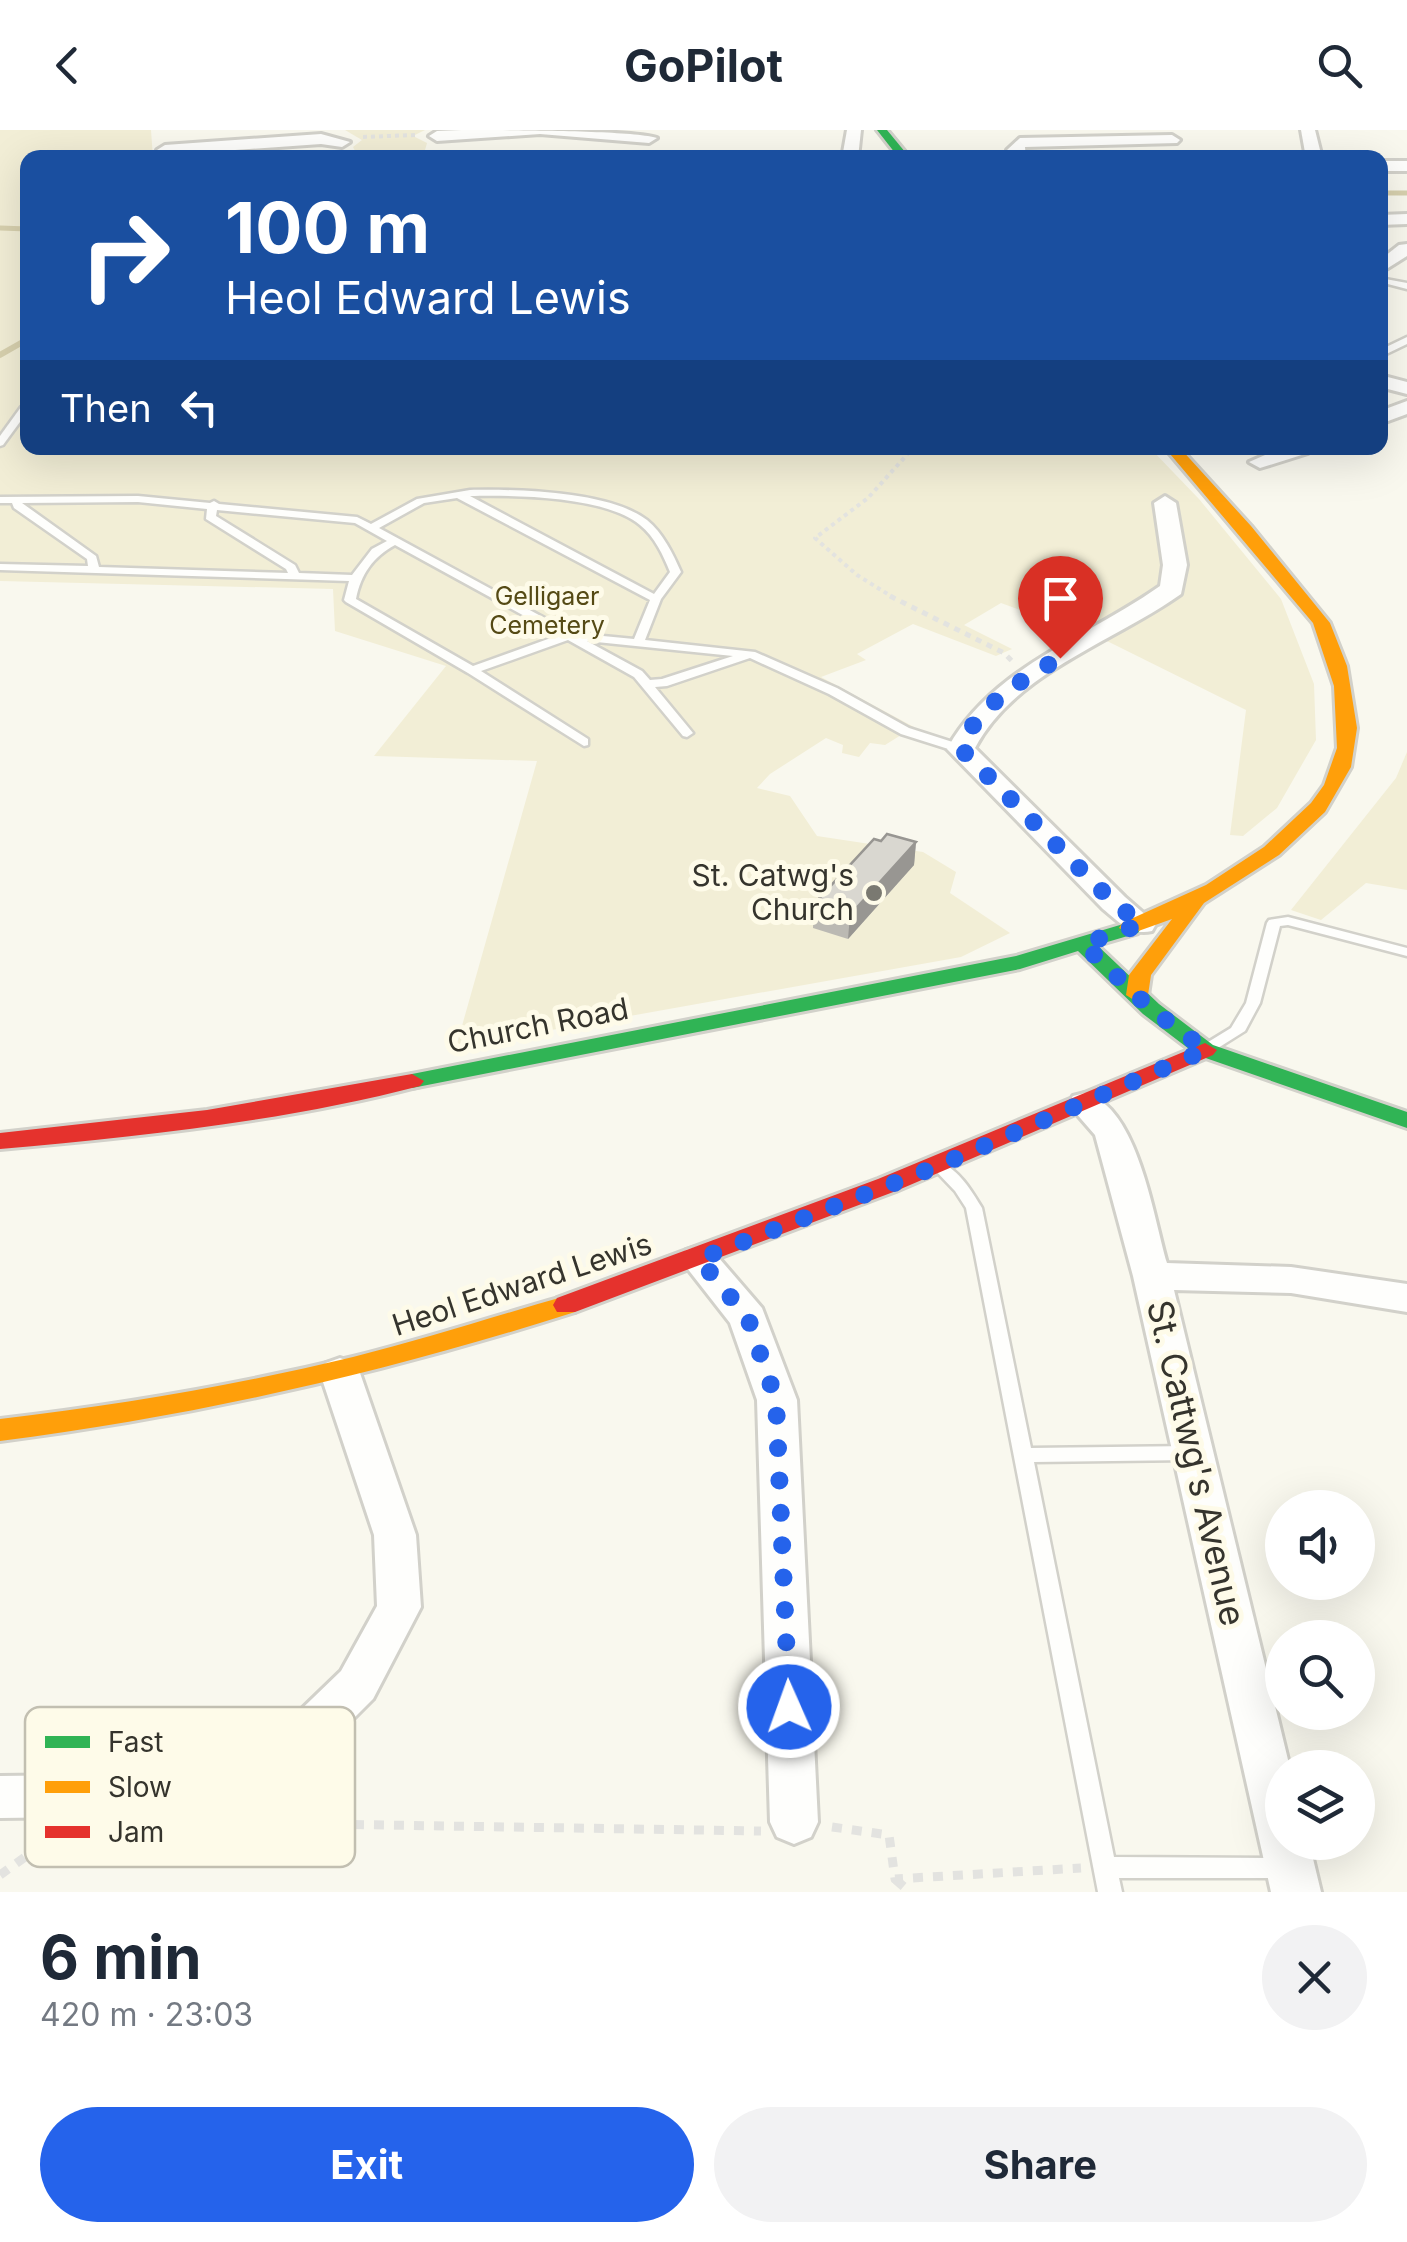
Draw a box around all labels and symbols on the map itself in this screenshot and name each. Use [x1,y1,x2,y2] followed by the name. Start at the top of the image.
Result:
[1018,556,1103,659] pin
[489,581,605,640] park label: Gelligaer Cemetery
[692,857,854,927] place label: St. Catwg's Church
[863,882,885,904] marker: St. Catwg's Church
[444,990,631,1060] street label: Church Road
[388,1225,656,1343] street label: Heol Edward Lewis
[1139,1296,1255,1630] street label: St. Cattwg's Avenue
[737,1655,841,1759] position arrow
[25,1707,355,1867] legend
[108,1725,164,1759] text: Fast
[108,1770,172,1804] text: Slow
[108,1815,164,1849] text: Jam

